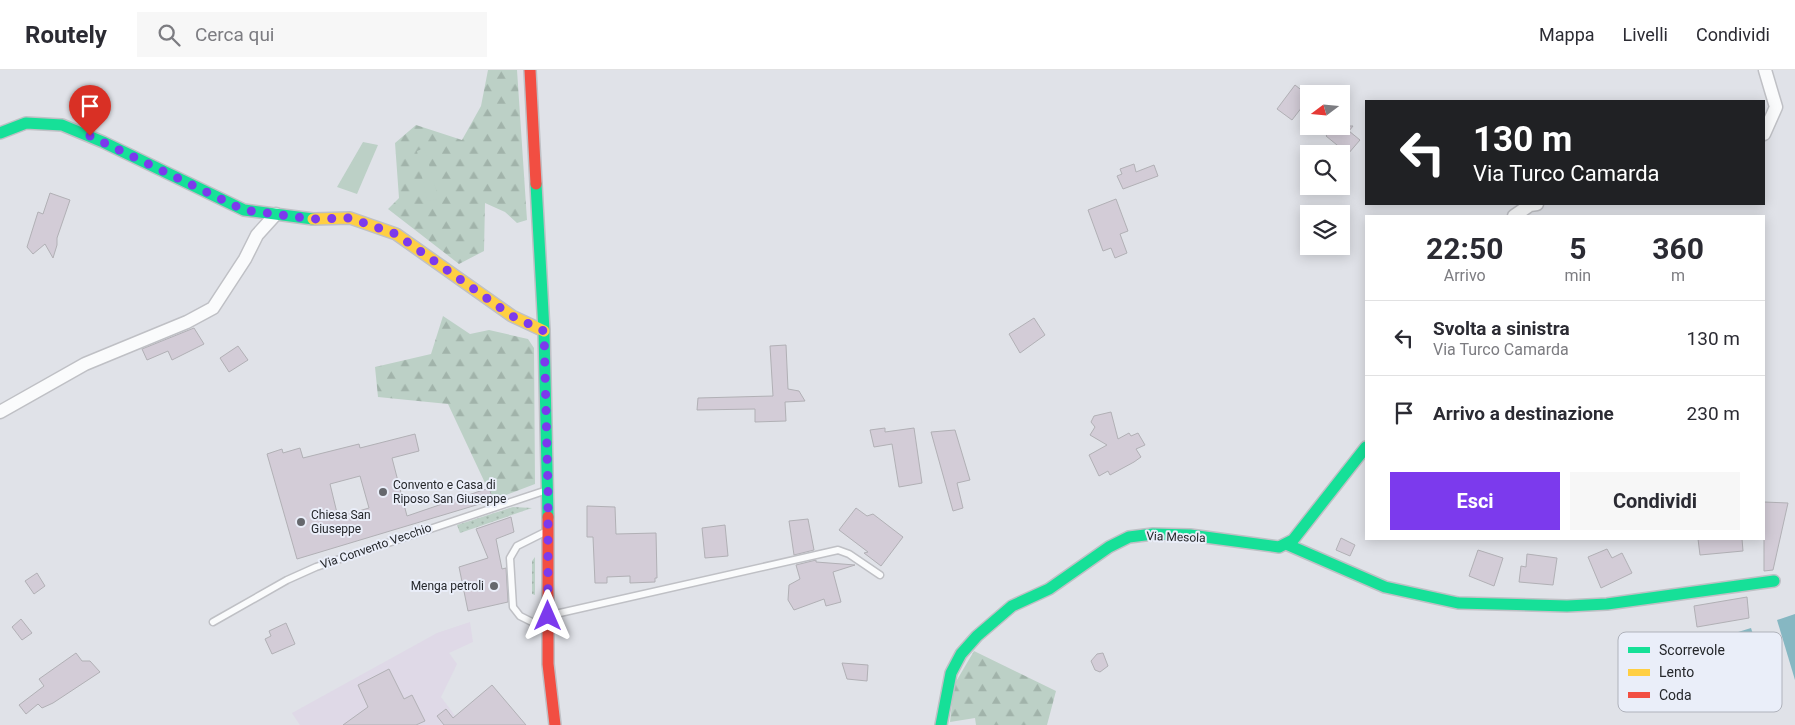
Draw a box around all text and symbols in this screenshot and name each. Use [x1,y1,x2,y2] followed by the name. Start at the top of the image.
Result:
[137,12,487,57] search box
[25,21,107,49] text: Routely
[155,21,183,49] icon: search
[195,23,274,46] text: Cerca qui
[1539,24,1595,45] text: Mappa
[1623,24,1668,45] text: Livelli
[1696,24,1770,45] text: Condividi
[69,85,111,136] pin
[1300,85,1350,135] north arrow
[1300,85,1350,255] map controls
[76,92,104,120] icon: arrive
[1473,119,1572,160] text: 130 m
[1390,120,1455,185] icon: left
[1300,145,1350,195] button: search
[1473,161,1660,186] text: Via Turco Camarda
[1300,205,1350,255] button: layers
[1426,231,1503,266] text: 22:50
[1569,231,1586,266] text: 5
[1652,231,1704,266] text: 360
[1444,266,1486,285] text: Arrivo
[1564,266,1591,285] text: min
[1671,266,1685,285] text: m
[1433,317,1570,340] text: Svolta a sinistra
[1390,324,1418,352] icon: left
[1687,327,1740,350] text: 130 m
[1433,340,1569,359] text: Via Turco Camarda
[1390,399,1418,427] icon: arrive
[1433,402,1614,425] text: Arrivo a destinazione
[1687,402,1740,425] text: 230 m
[1390,472,1560,530] button: Esci
[1570,472,1740,530] button: Condividi
[393,478,506,506] place label: Convento e Casa di Riposo San Giuseppe
[377,486,389,498] marker: Convento e Casa di Riposo San Giuseppe
[311,508,371,536] place label: Chiesa San Giuseppe
[295,516,307,528] marker: Chiesa San Giuseppe
[319,520,433,572] street label: Via Convento Vecchio
[1146,529,1206,545] street label: Via Mesola
[411,579,484,593] place label: Menga petroli
[488,580,500,592] marker: Menga petroli
[521,589,573,641] position arrow
[1618,632,1782,712] legend
[1659,642,1725,658] text: Scorrevole
[1659,664,1694,680] text: Lento
[1659,687,1692,703] text: Coda

